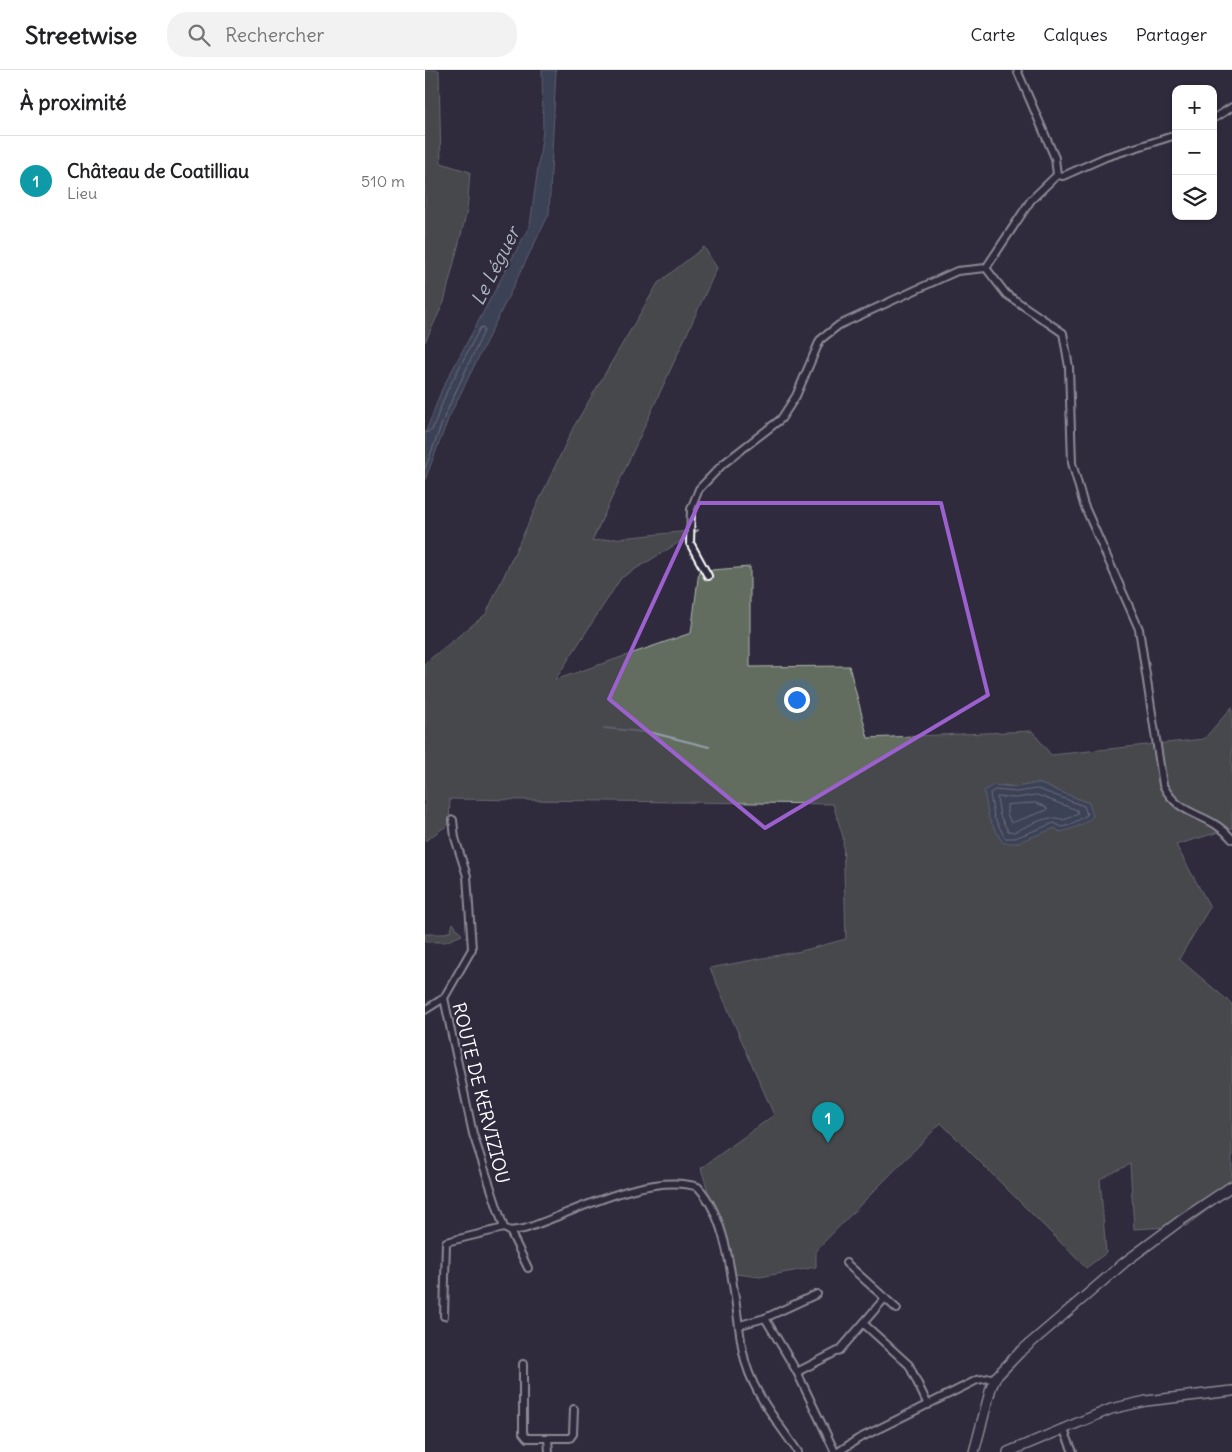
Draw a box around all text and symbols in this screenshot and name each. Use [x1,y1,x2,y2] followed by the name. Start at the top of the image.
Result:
[167,12,517,57] search box
[25,20,137,50] text: Streetwise
[185,21,213,49] icon: search
[225,23,324,47] text: Rechercher
[970,23,1015,46] text: Carte
[1043,23,1108,46] text: Calques
[1136,23,1207,46] text: Partager
[1172,85,1217,220] map controls
[1172,85,1217,130] button: +
[20,89,127,116] text: À proximité
[1172,130,1217,175] button: −
[67,159,249,183] text: Château de Coatilliau
[33,171,39,191] text: 1
[361,171,405,191] text: 510 m
[1172,175,1217,220] button: layers
[67,183,97,203] text: Lieu
[465,221,526,309] water label: Le Léguer
[784,687,810,713] your location
[447,1000,515,1186] street label: ROUTE DE KERVIZIOU
[812,1102,844,1143] pin: 1

